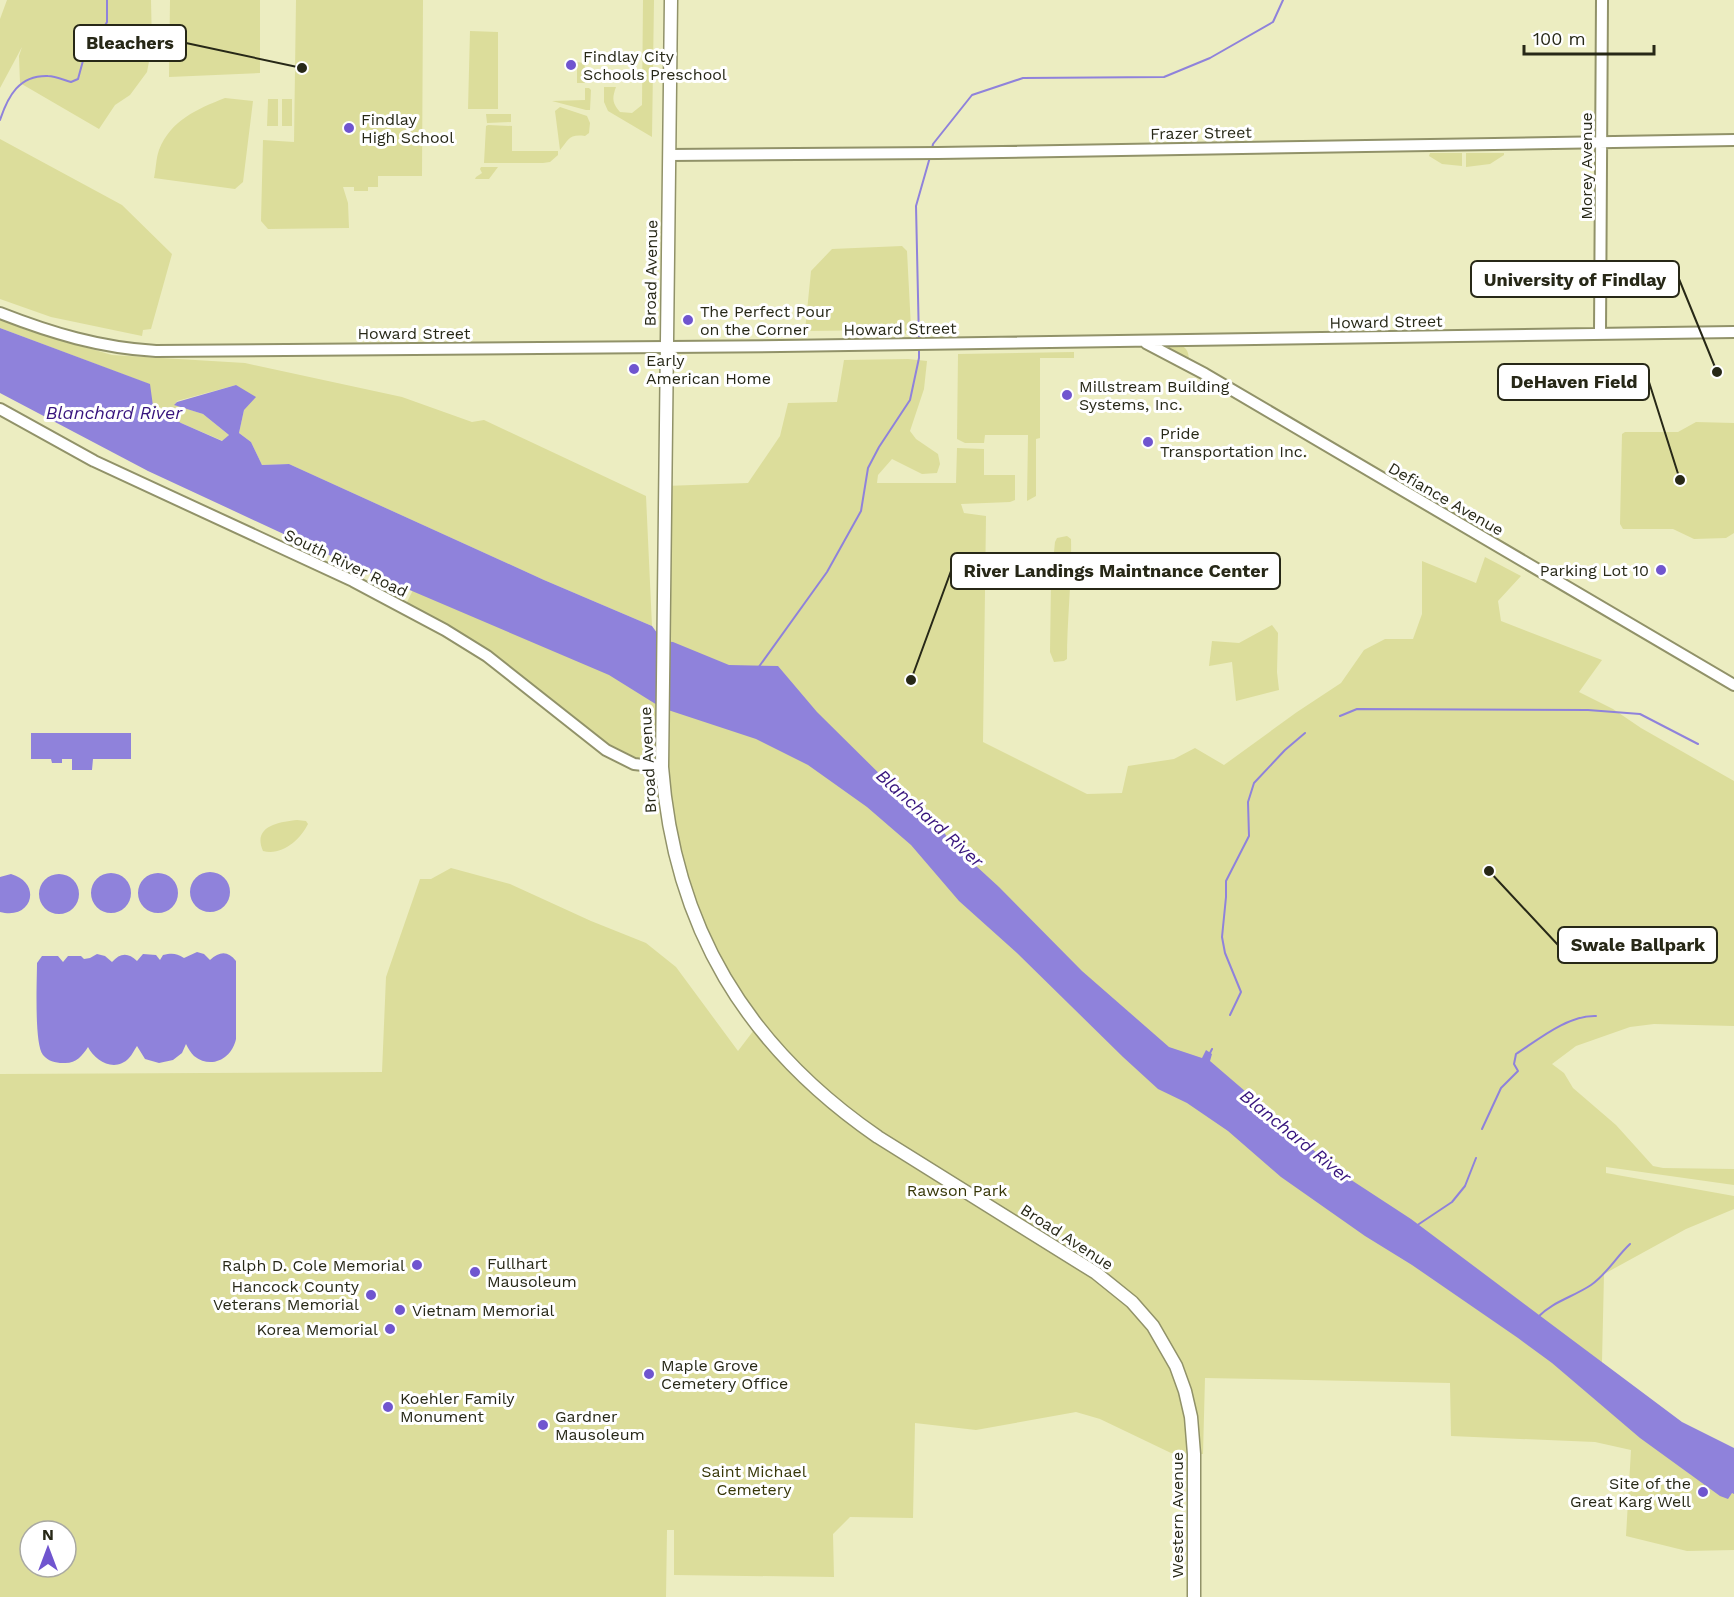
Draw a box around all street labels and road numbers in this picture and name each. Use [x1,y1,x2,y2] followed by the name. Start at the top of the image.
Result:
[1577,112,1596,220] street label: Morey Avenue
[1150,123,1252,143] street label: Frazer Street
[641,219,661,327] street label: Broad Avenue
[1329,312,1443,332] street label: Howard Street
[843,319,957,339] street label: Howard Street
[357,324,471,343] street label: Howard Street
[1385,458,1507,540] street label: Defiance Avenue
[281,525,411,601] street label: South River Road
[636,706,660,814] street label: Broad Avenue
[1017,1200,1117,1274] street label: Broad Avenue
[1168,1452,1187,1578] street label: Western Avenue

